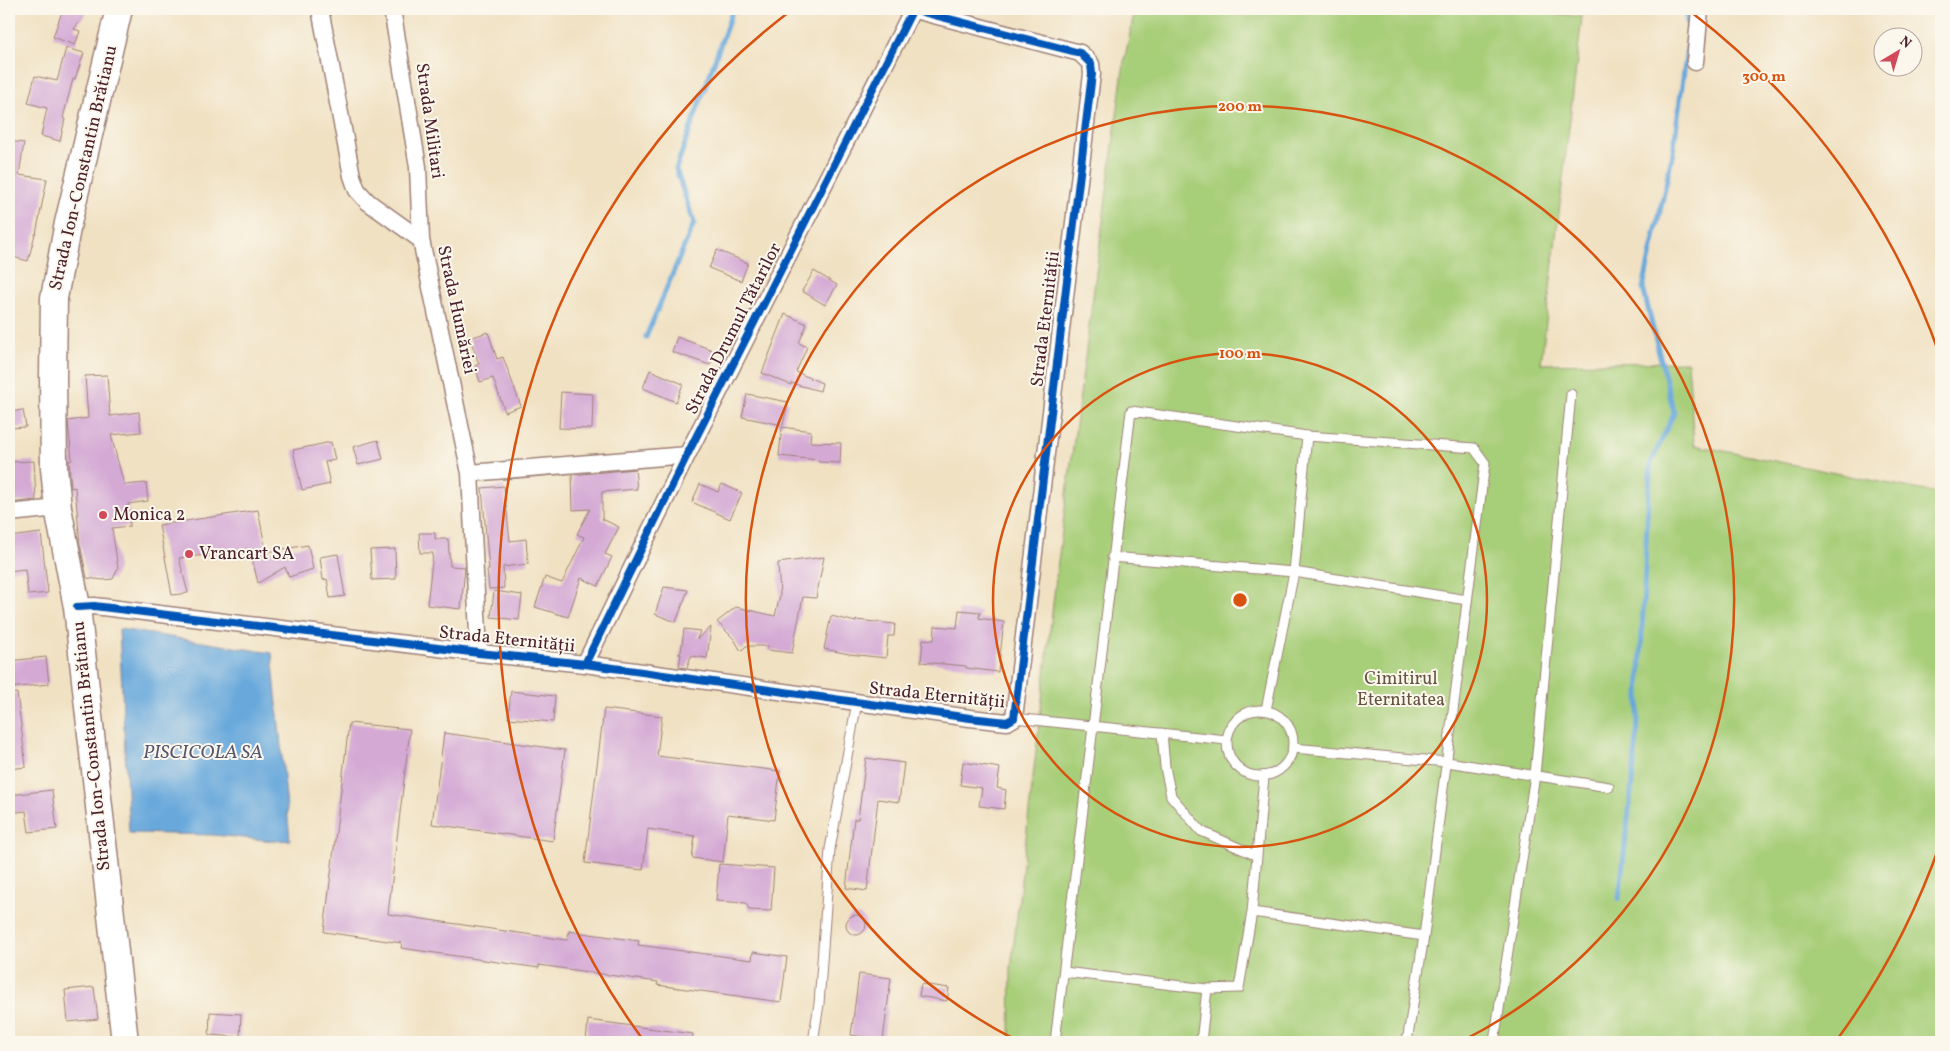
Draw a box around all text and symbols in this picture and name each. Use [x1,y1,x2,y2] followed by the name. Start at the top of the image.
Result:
[1872,28,1922,78] north arrow
[1895,32,1915,54] text: N
[44,43,124,293] street label: Strada Ion-Constantin Brătianu
[409,61,449,181] street label: Strada Militari
[1742,67,1786,88] text: 300 m
[1218,97,1262,118] text: 200 m
[680,238,788,419] street label: Strada Drumul Tătarilor
[430,243,482,377] street label: Strada Humăriei
[1025,250,1067,388] street label: Strada Eternității
[1219,344,1262,365] text: 100 m
[113,503,185,528] place label: Monica 2
[97,509,109,521] marker: Monica 2
[199,542,295,567] place label: Vrancart SA
[183,548,195,560] marker: Vrancart SA
[1231,591,1249,609] centre of rings
[66,620,118,872] street label: Strada Ion-Constantin Brătianu
[438,620,576,660] street label: Strada Eternității
[1357,667,1445,713] park label: Cimitirul Eternitatea
[868,676,1006,716] street label: Strada Eternității
[143,740,263,766] water label: PISCICOLA SA

